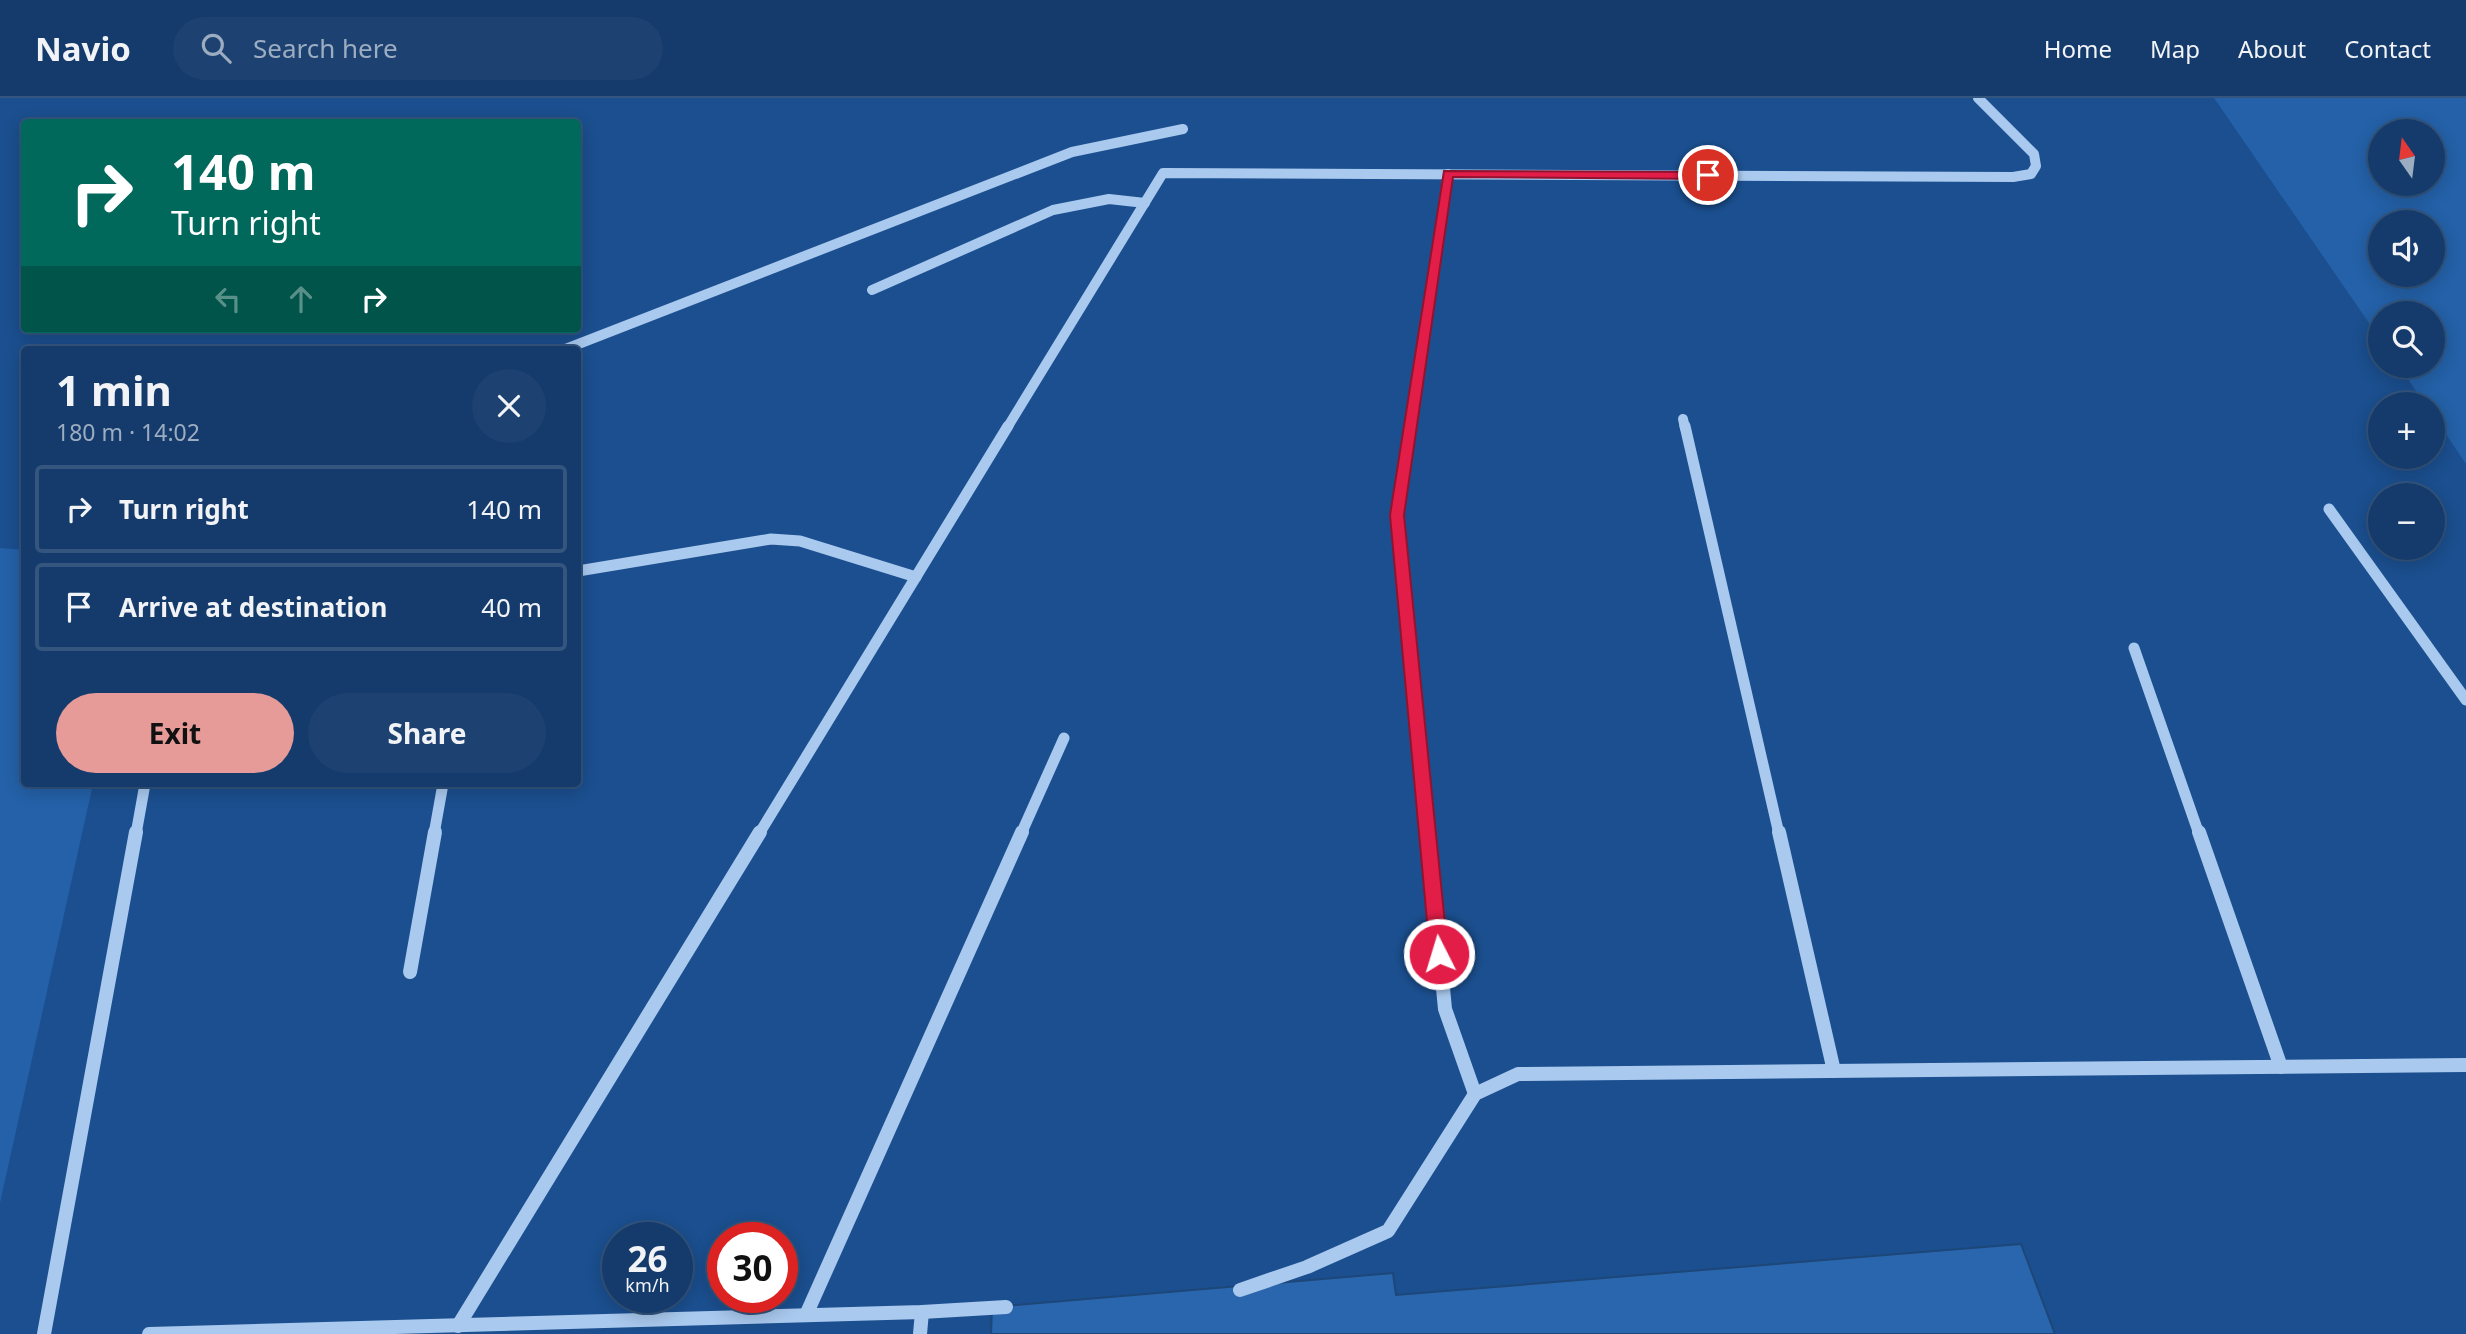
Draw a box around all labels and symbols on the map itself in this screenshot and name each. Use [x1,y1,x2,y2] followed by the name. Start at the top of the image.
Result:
[2368,119,2445,196] north arrow
[1678,145,1738,205] pin
[1402,917,1476,991] position arrow
[707,1222,798,1313] speed limit sign: 30

